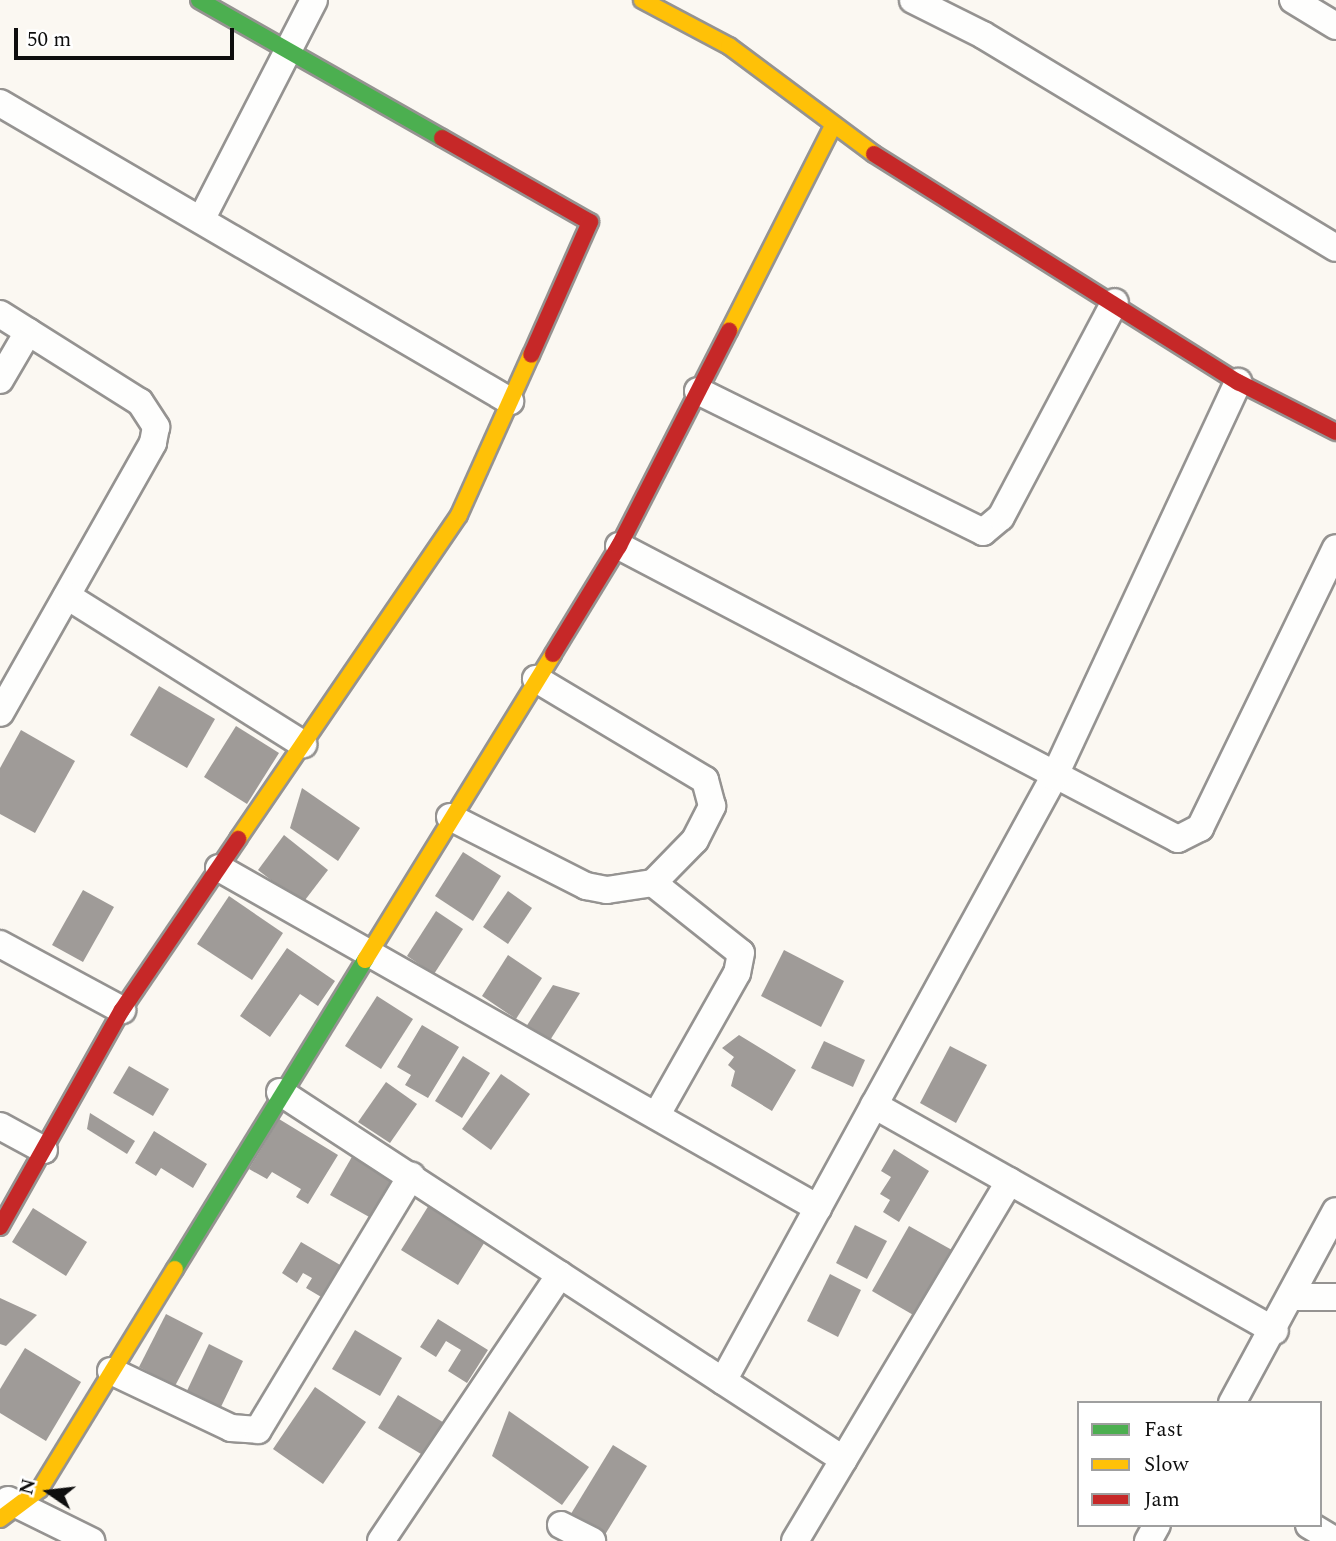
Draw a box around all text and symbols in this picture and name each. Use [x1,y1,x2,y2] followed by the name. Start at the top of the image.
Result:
[18,14,238,58] scale bar
[27,24,71,56] text: 50 m
[1077,1401,1322,1527] legend
[1144,1414,1183,1446] text: Fast
[1144,1449,1188,1481] text: Slow
[14,1457,84,1527] north arrow
[12,1476,44,1498] text: N
[1144,1484,1180,1516] text: Jam

